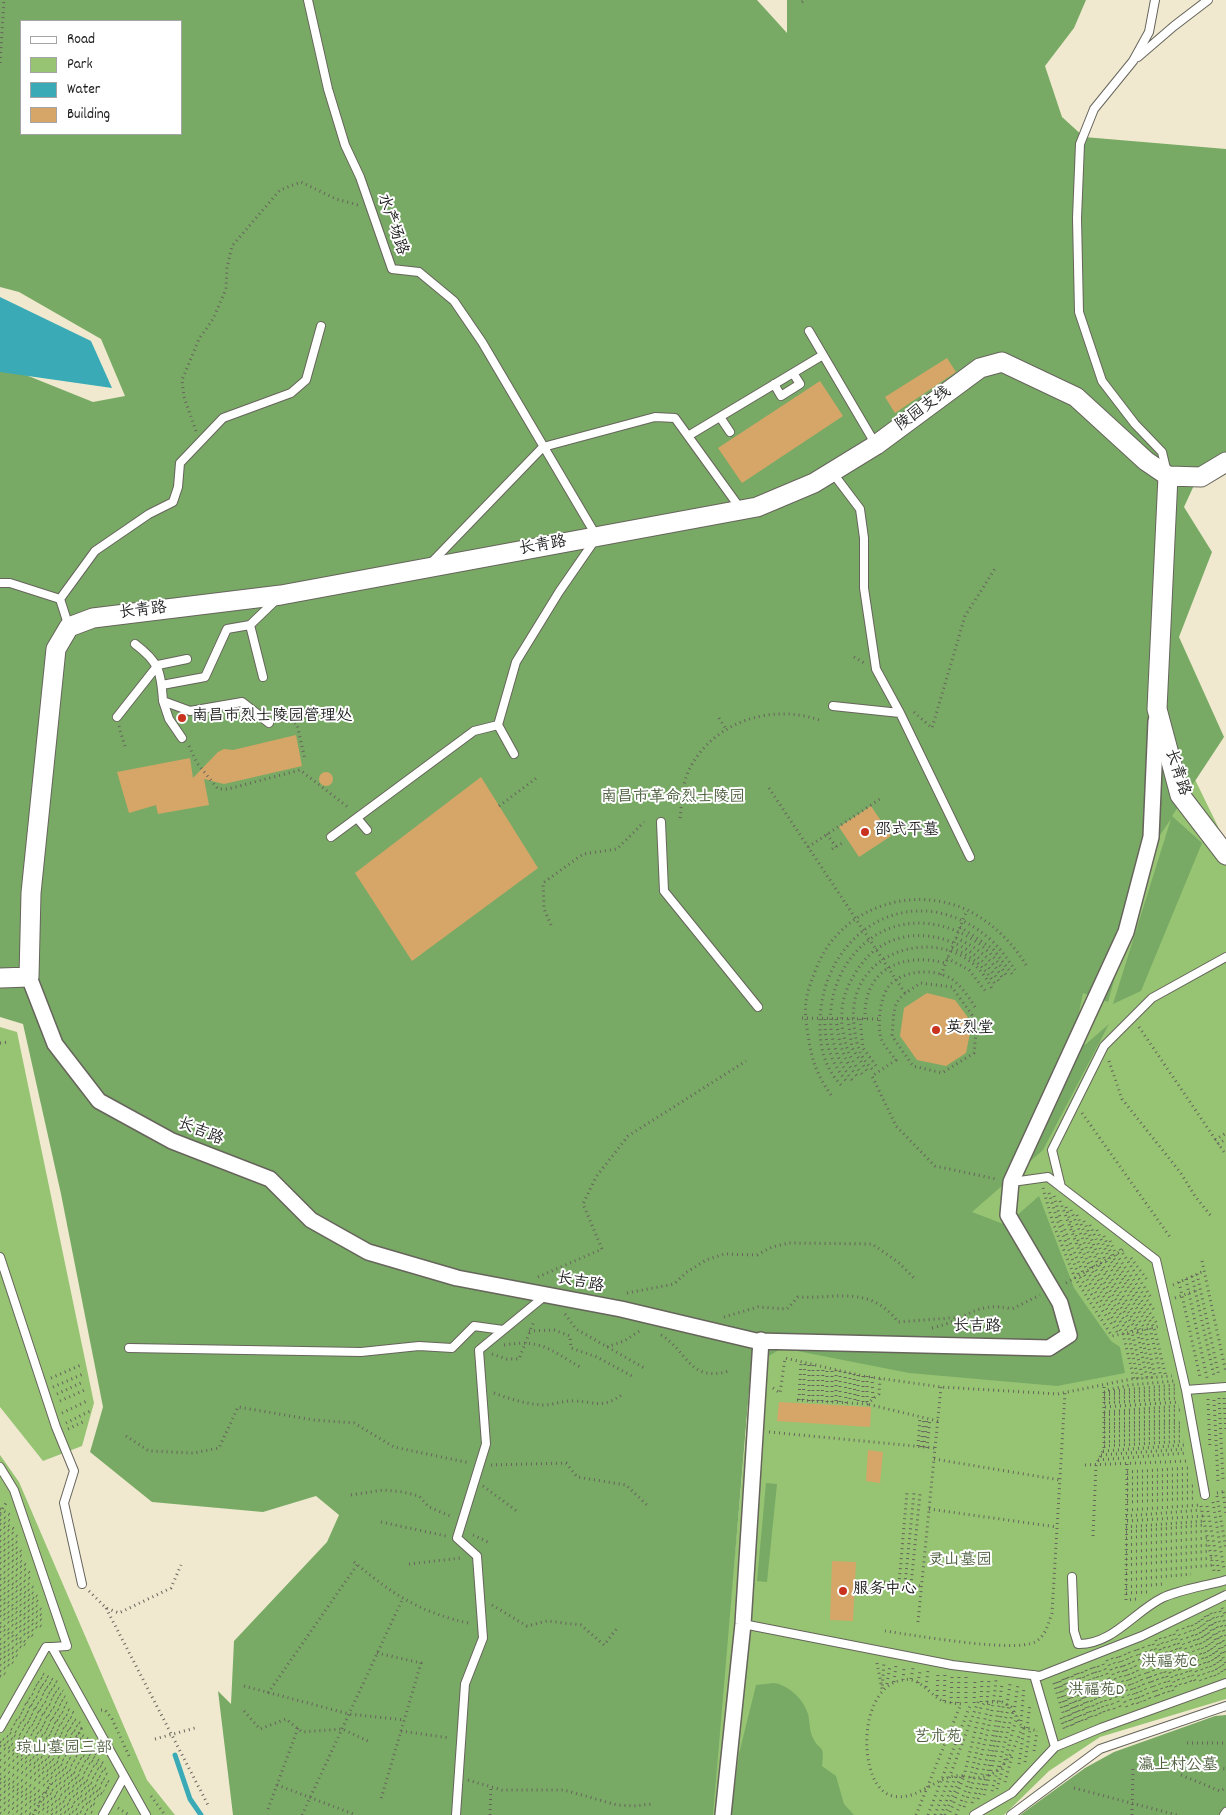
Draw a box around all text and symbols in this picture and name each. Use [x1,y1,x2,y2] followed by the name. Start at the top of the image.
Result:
[20,20,182,135] legend
[67,29,95,51] text: Road
[67,54,93,76] text: Park
[67,79,100,101] text: Water
[67,104,110,126] text: Building
[372,192,410,258] street label: 水产场路
[892,383,956,437] street label: 陵园支线
[518,533,568,561] street label: 长青路
[118,600,168,624] street label: 长青路
[192,708,352,728] place label: 南昌市烈士陵园管理处
[176,712,188,724] marker: 南昌市烈士陵园管理处
[1159,747,1193,799] street label: 长青路
[601,789,745,809] park label: 南昌市革命烈士陵园
[875,822,939,842] place label: 邵式平墓
[859,826,871,838] marker: 邵式平墓
[946,1020,994,1040] place label: 英烈堂
[930,1024,942,1036] marker: 英烈堂
[174,1115,226,1151] street label: 长吉路
[555,1270,605,1298] street label: 长吉路
[953,1318,1001,1338] street label: 长吉路
[928,1552,992,1572] park label: 灵山墓园
[853,1581,917,1601] place label: 服务中心
[837,1585,849,1597] marker: 服务中心
[1141,1654,1197,1674] park label: 洪福苑C
[1068,1682,1124,1702] park label: 洪福苑D
[914,1729,962,1749] park label: 艺术苑
[16,1740,112,1760] park label: 琼山墓园三部
[1138,1757,1218,1777] park label: 瀛上村公墓

